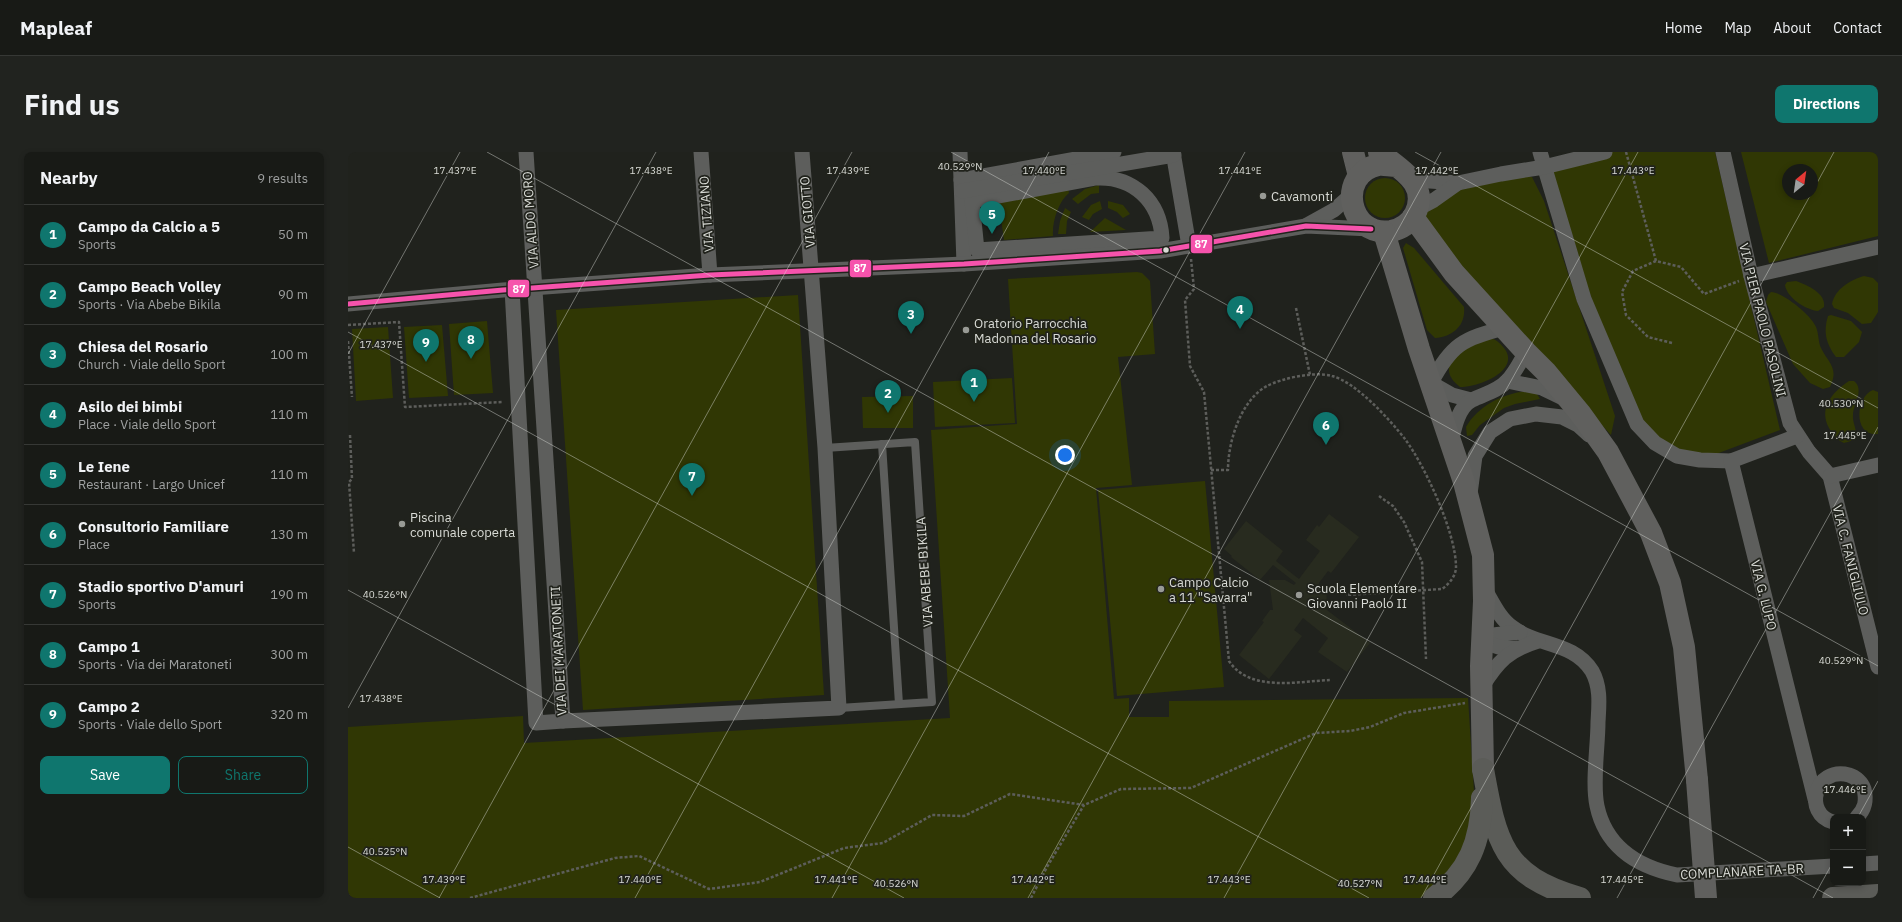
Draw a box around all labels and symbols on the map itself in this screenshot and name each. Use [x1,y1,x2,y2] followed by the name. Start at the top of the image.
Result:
[938,160,982,173] text: 40.529°N
[433,164,477,177] text: 17.437°E
[629,164,673,177] text: 17.438°E
[826,164,870,177] text: 17.439°E
[1022,164,1066,177] text: 17.440°E
[1218,164,1262,177] text: 17.441°E
[1415,164,1459,177] text: 17.442°E
[1611,164,1655,177] text: 17.443°E
[1782,164,1818,200] north arrow
[519,171,542,269] street label: VIA ALDO MORO
[695,175,718,253] street label: VIA TIZIANO
[796,175,819,248] street label: VIA GIOTTO
[1271,188,1333,205] place label: Cavamonti
[1258,191,1268,201] marker: Cavamonti
[979,201,1005,234] pin: 5
[1190,234,1213,254] line badge: 87
[1194,237,1208,251] text: 87
[1735,241,1790,399] street label: VIA PIER PAOLO PASOLINI
[1161,245,1171,255] unlabelled marker
[849,259,872,278] line badge: 87
[853,261,867,275] text: 87
[507,279,530,298] line badge: 87
[512,282,526,296] text: 87
[1227,296,1253,329] pin: 4
[898,301,924,334] pin: 3
[974,315,1096,347] place label: Oratorio Parrocchia Madonna del Rosario
[961,325,971,335] marker: Oratorio Parrocchia Madonna del Rosario
[458,326,484,359] pin: 8
[413,329,439,362] pin: 9
[359,338,403,351] text: 17.437°E
[961,369,987,402] pin: 1
[875,380,901,413] pin: 2
[1819,397,1863,410] text: 40.530°N
[1313,412,1339,445] pin: 6
[1823,429,1867,442] text: 17.445°E
[1055,445,1075,465] your location
[679,463,705,496] pin: 7
[1829,503,1872,617] street label: VIA C. FANIGLIULO
[410,509,515,541] place label: Piscina comunale coperta
[912,516,937,628] street label: VIA ABEBE BIKILA
[397,519,407,529] marker: Piscina comunale coperta
[1747,558,1780,632] street label: VIA G. LUPO
[1169,574,1252,606] place label: Campo Calcio a 11 "Savarra"
[1307,580,1417,612] place label: Scuola Elementare Giovanni Paolo II
[1156,584,1166,594] marker: Campo Calcio a 11 "Savarra"
[547,586,570,716] street label: VIA DEI MARATONETI
[363,588,407,601] text: 40.526°N
[1294,590,1304,600] marker: Scuola Elementare Giovanni Paolo II
[1819,654,1863,667] text: 40.529°N
[359,692,403,705] text: 17.438°E
[1823,783,1867,796] text: 17.446°E
[363,845,407,858] text: 40.525°N
[1680,860,1804,883] street label: COMPLANARE TA-BR
[422,873,466,886] text: 17.439°E
[618,873,662,886] text: 17.440°E
[814,873,858,886] text: 17.441°E
[1011,873,1055,886] text: 17.442°E
[1207,873,1251,886] text: 17.443°E
[1403,873,1447,886] text: 17.444°E
[1600,873,1644,886] text: 17.445°E
[874,877,918,890] text: 40.526°N
[1338,877,1382,890] text: 40.527°N

